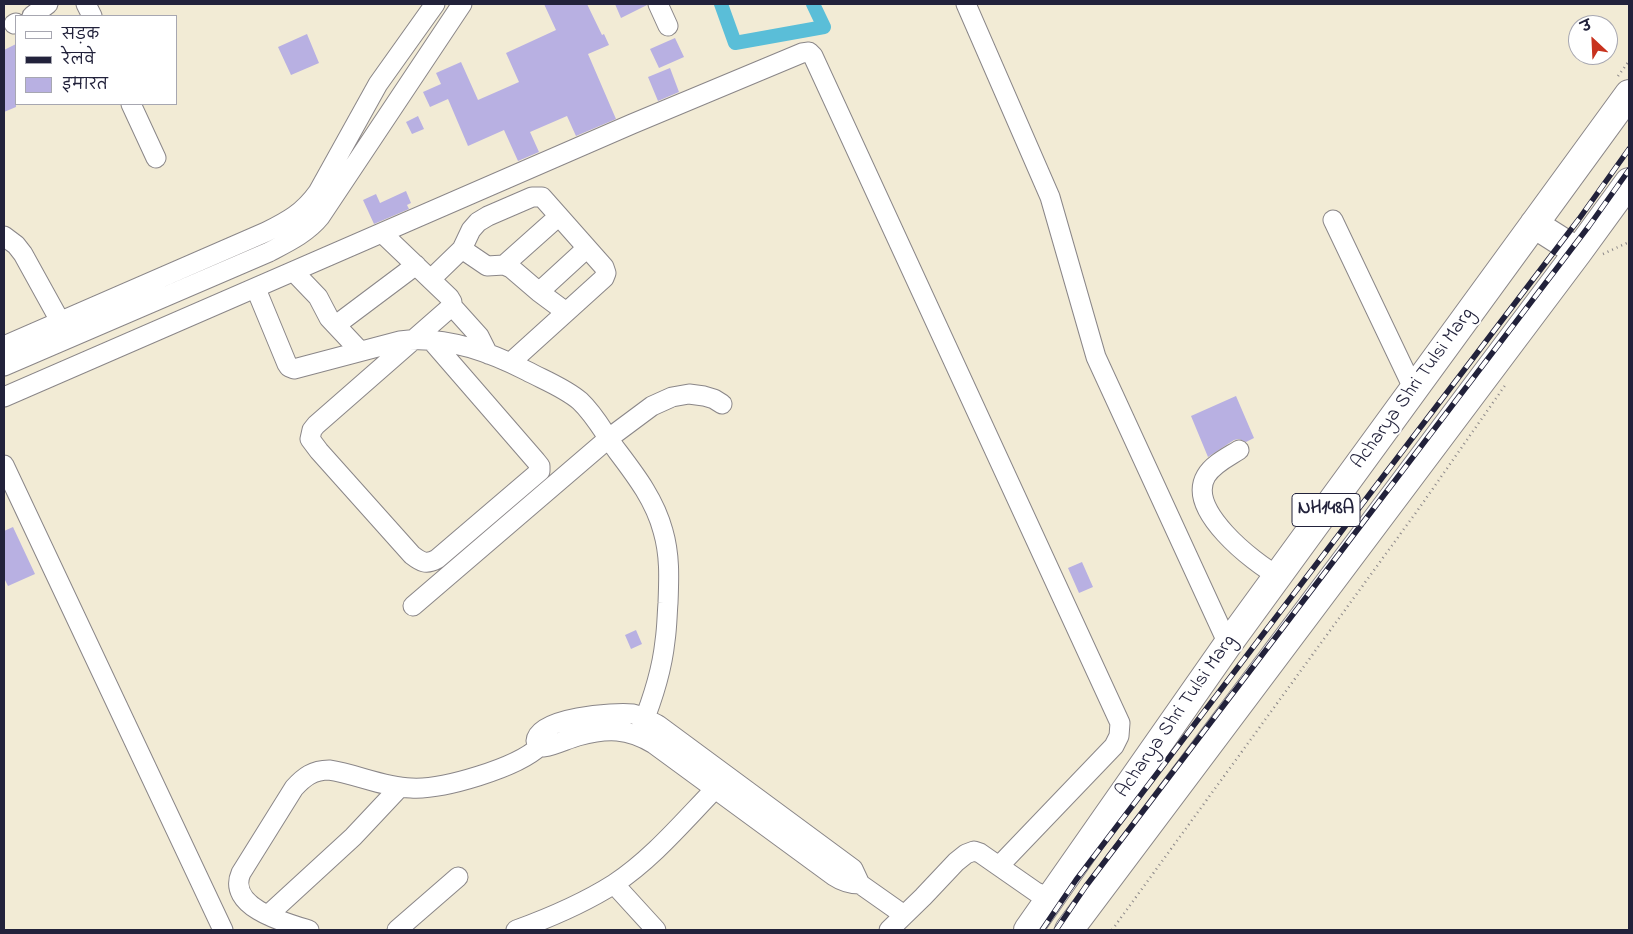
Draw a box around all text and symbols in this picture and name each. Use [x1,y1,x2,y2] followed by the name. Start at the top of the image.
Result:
[15,15,178,105] legend
[1568,15,1618,65] north arrow
[1578,15,1596,38] text: उ
[62,24,99,46] text: सड़क
[62,49,95,71] text: रेलवे
[62,74,108,96] text: इमारत
[1347,304,1481,474] street label: Acharya Shri Tulsi Marg
[1292,494,1360,526] road number: NH148A
[1112,631,1242,803] street label: Acharya Shri Tulsi Marg

